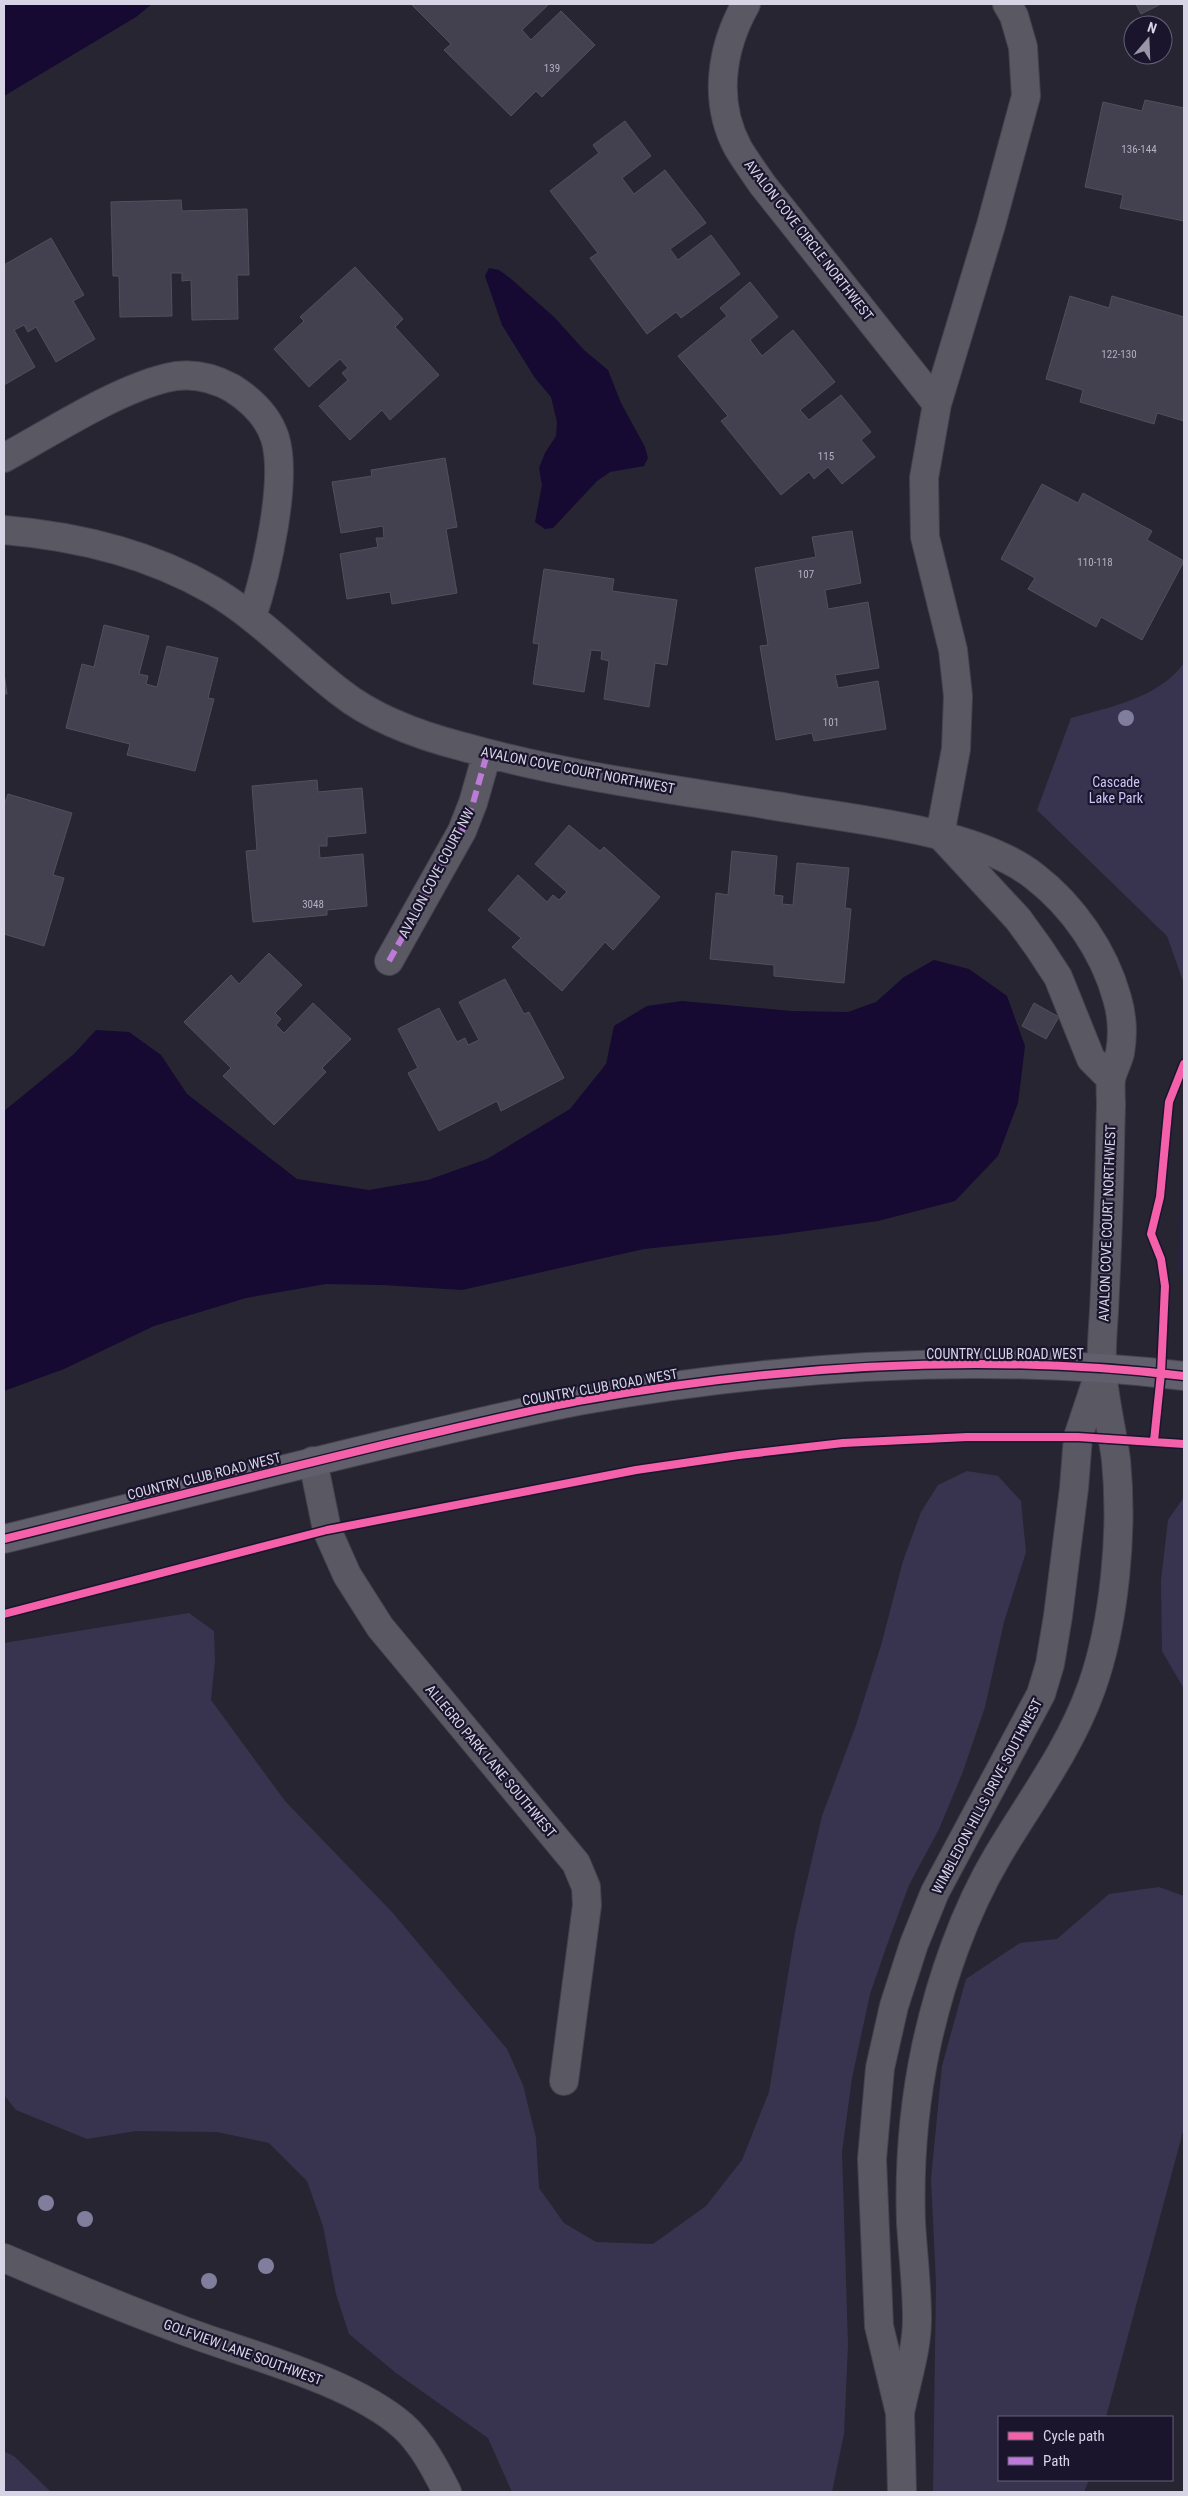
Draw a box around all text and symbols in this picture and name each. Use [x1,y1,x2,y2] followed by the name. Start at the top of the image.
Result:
[1123,15,1173,65] north arrow
[1146,19,1159,37] text: N
[544,62,560,75] house number: 139
[1121,143,1157,156] house number: 136-144
[741,157,877,323] street label: AVALON COVE CIRCLE NORTHWEST
[1101,348,1137,361] house number: 122-130
[818,450,834,463] house number: 115
[1077,556,1113,569] house number: 110-118
[798,568,814,581] house number: 107
[823,716,839,729] house number: 101
[480,743,676,797] street label: AVALON COVE COURT NORTHWEST
[1089,774,1144,806] park label: Cascade Lake Park
[395,805,477,940] street label: AVALON COVE COURT NW
[302,898,324,911] house number: 3048
[1096,1124,1118,1322] street label: AVALON COVE COURT NORTHWEST
[926,1346,1084,1362] street label: COUNTRY CLUB ROAD WEST
[521,1365,679,1409] street label: COUNTRY CLUB ROAD WEST
[126,1449,282,1503] street label: COUNTRY CLUB ROAD WEST
[422,1681,560,1841] street label: ALLEGRO PARK LANE SOUTHWEST
[929,1696,1045,1896] street label: WIMBLEDON HILLS DRIVE SOUTHWEST
[161,2316,325,2388] street label: GOLFVIEW LANE SOUTHWEST
[998,2416,1173,2481] legend
[1043,2427,1105,2445] text: Cycle path
[1043,2452,1070,2470] text: Path

